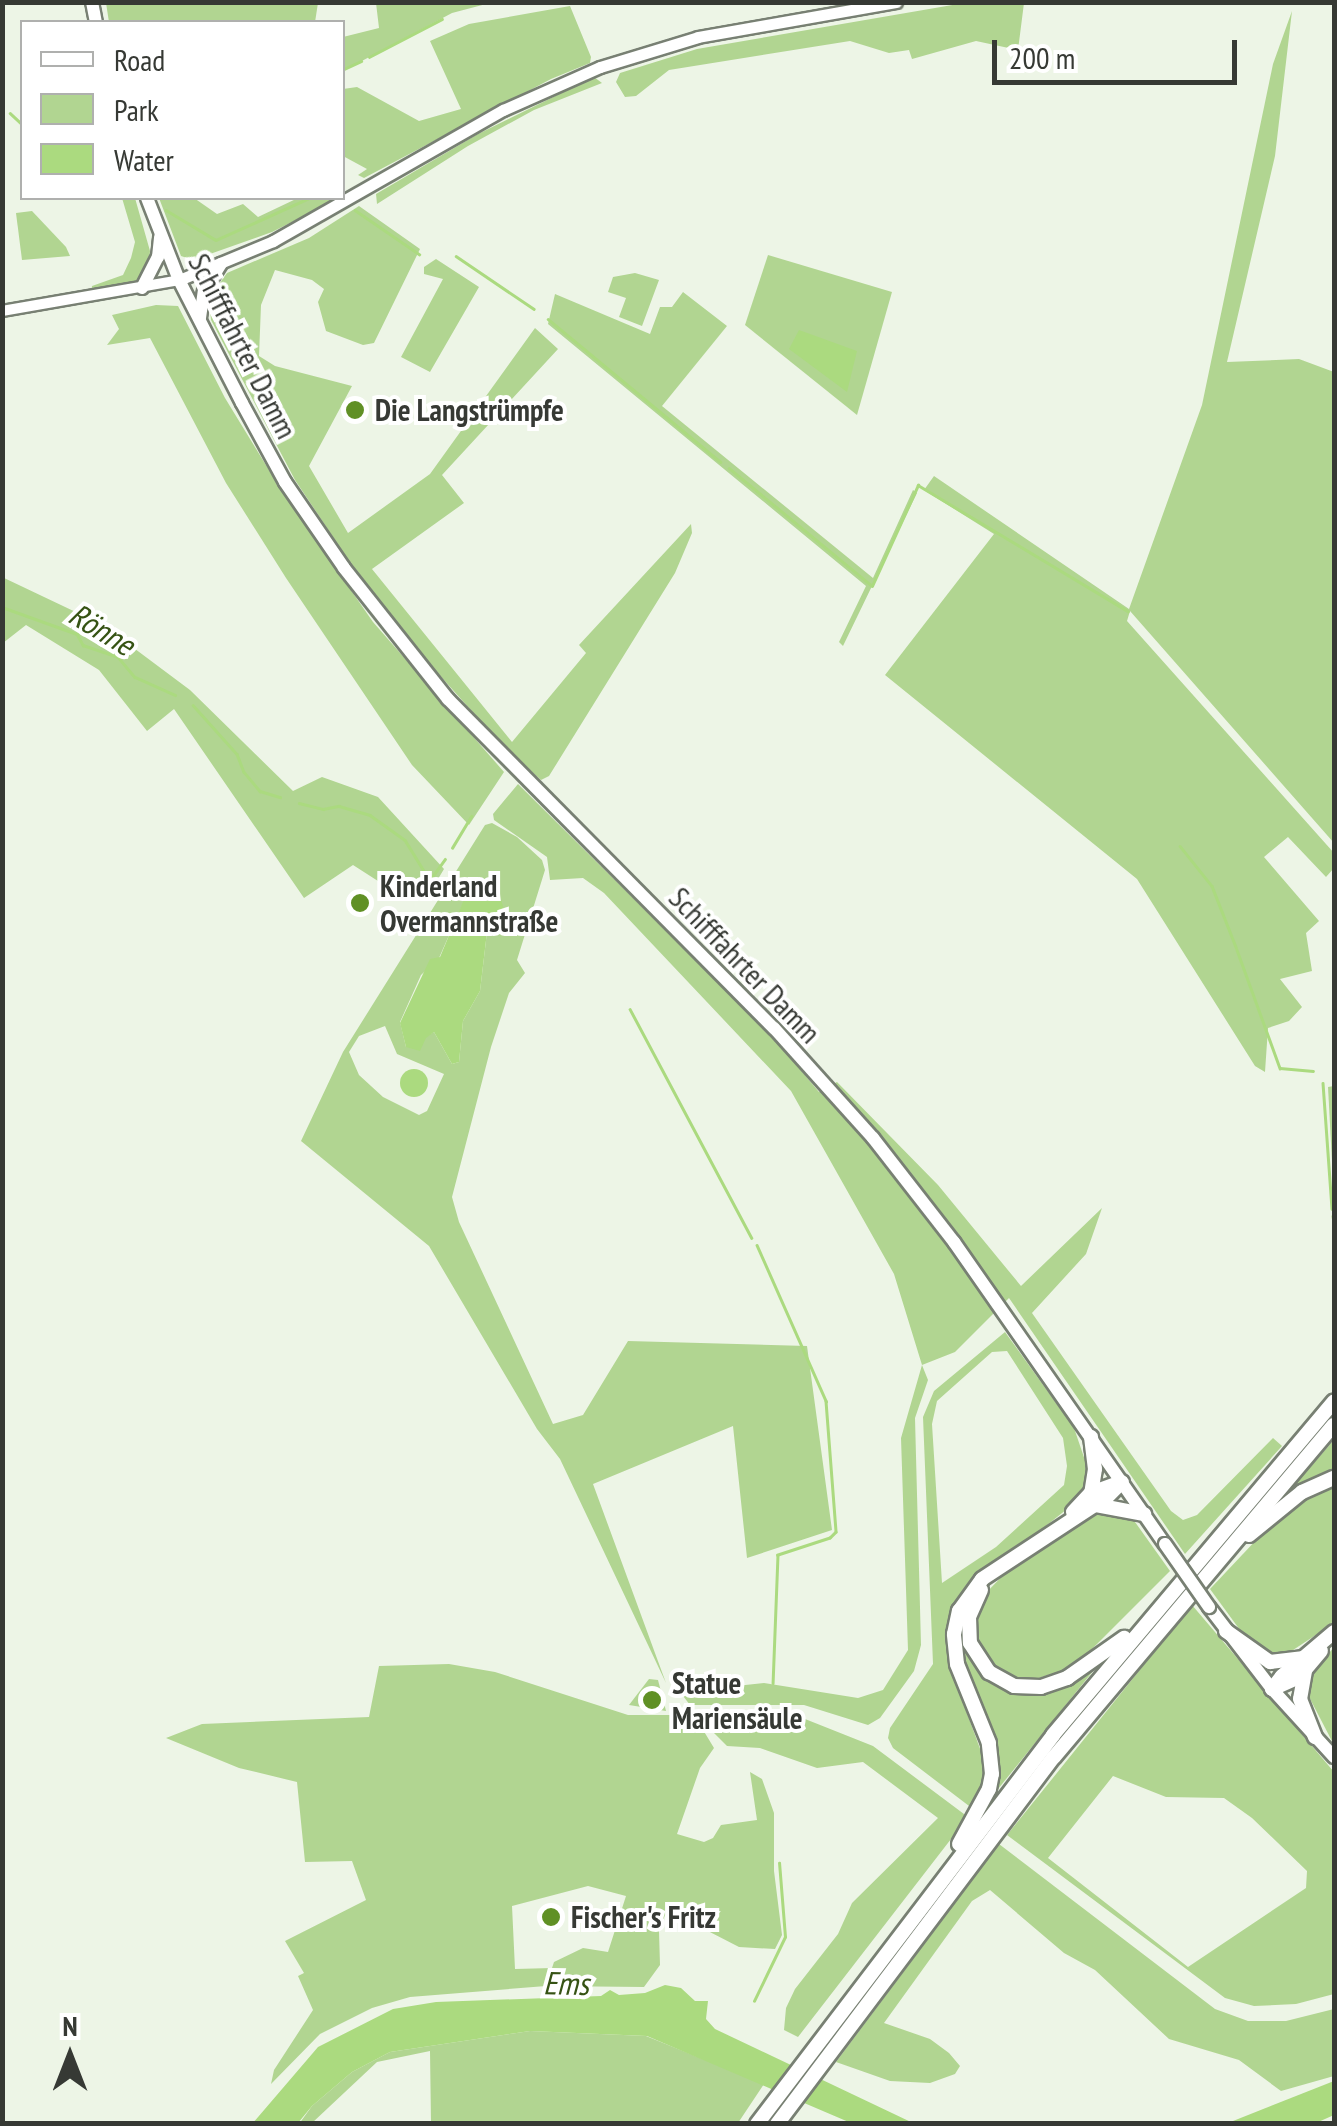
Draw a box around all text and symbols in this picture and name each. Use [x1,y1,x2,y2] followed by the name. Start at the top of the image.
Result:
[20,20,345,200] legend
[997,20,1242,82] scale bar
[1009,38,1075,77] text: 200 m
[114,40,165,79] text: Road
[114,90,159,129] text: Park
[114,140,174,179] text: Water
[181,248,305,444] street label: Schifffahrter Damm
[375,392,564,428] place label: Die Langstrümpfe
[344,399,366,421] marker: Die Langstrümpfe
[62,595,142,663] water label: Rönne
[380,868,558,938] place label: Kinderland Overmannstraße
[662,880,828,1050] street label: Schifffahrter Damm
[349,892,371,914] marker: Kinderland Overmannstraße
[672,1665,803,1736] place label: Statue Mariensäule
[641,1689,663,1711] marker: Statue Mariensäule
[571,1899,716,1935] place label: Fischer's Fritz
[540,1906,562,1928] marker: Fischer's Fritz
[543,1963,589,2003] water label: Ems
[20,2006,120,2106] north arrow
[62,2007,78,2044] text: N

